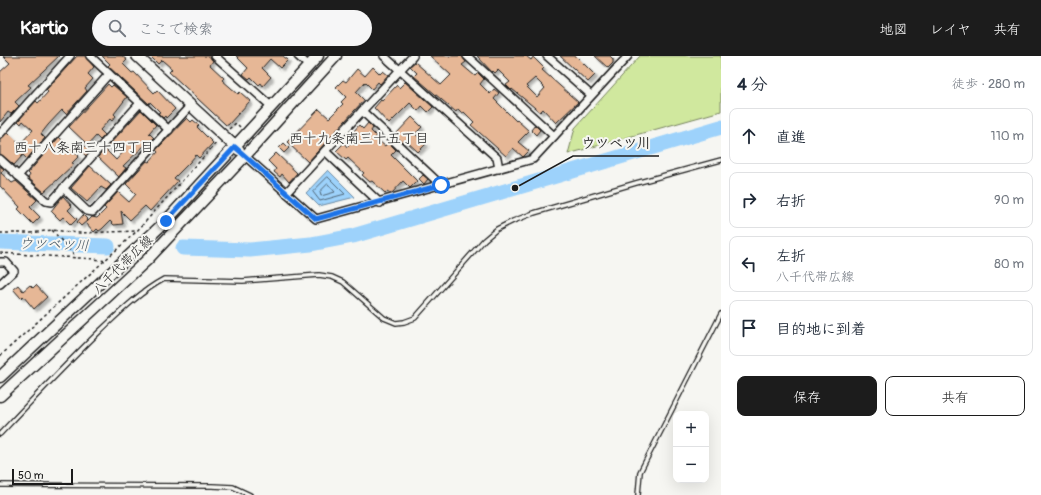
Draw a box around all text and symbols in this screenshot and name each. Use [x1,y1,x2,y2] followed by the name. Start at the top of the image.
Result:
[92,10,372,46] search box
[20,16,68,40] text: Kartio
[106,17,128,39] icon: search
[138,20,213,39] text: ここで検索
[880,21,908,38] text: 地図
[930,21,971,38] text: レイヤ
[993,21,1021,38] text: 共有
[737,74,768,95] text: 4 分
[952,76,1025,92] text: 徒歩 · 280 m
[738,125,760,147] icon: ahead
[776,128,806,147] text: 直進
[991,128,1024,144] text: 110 m
[289,130,429,147] district label: 西十九条南三十五丁目
[573,130,659,156] callout: ウツベツ川
[581,135,651,152] text: ウツベツ川
[14,139,154,156] district label: 西十八条南三十四丁目
[432,176,450,194] route start
[738,189,760,211] icon: right
[776,192,806,211] text: 右折
[994,192,1024,208] text: 90 m
[157,212,175,230] route end
[89,231,157,298] street label: 八千代帯広線
[19,235,89,254] water label: ウツベツ川
[776,247,806,266] text: 左折
[738,253,760,275] icon: left
[994,256,1024,272] text: 80 m
[776,269,854,285] text: 八千代帯広線
[738,317,760,339] icon: arrive
[776,320,866,339] text: 目的地に到着
[737,376,877,416] button: 保存
[885,376,1025,416] button: 共有
[673,411,709,483] map controls
[673,411,709,447] button: +
[673,447,709,483] button: −
[12,467,73,486] scale bar
[18,469,44,482] text: 50 m

